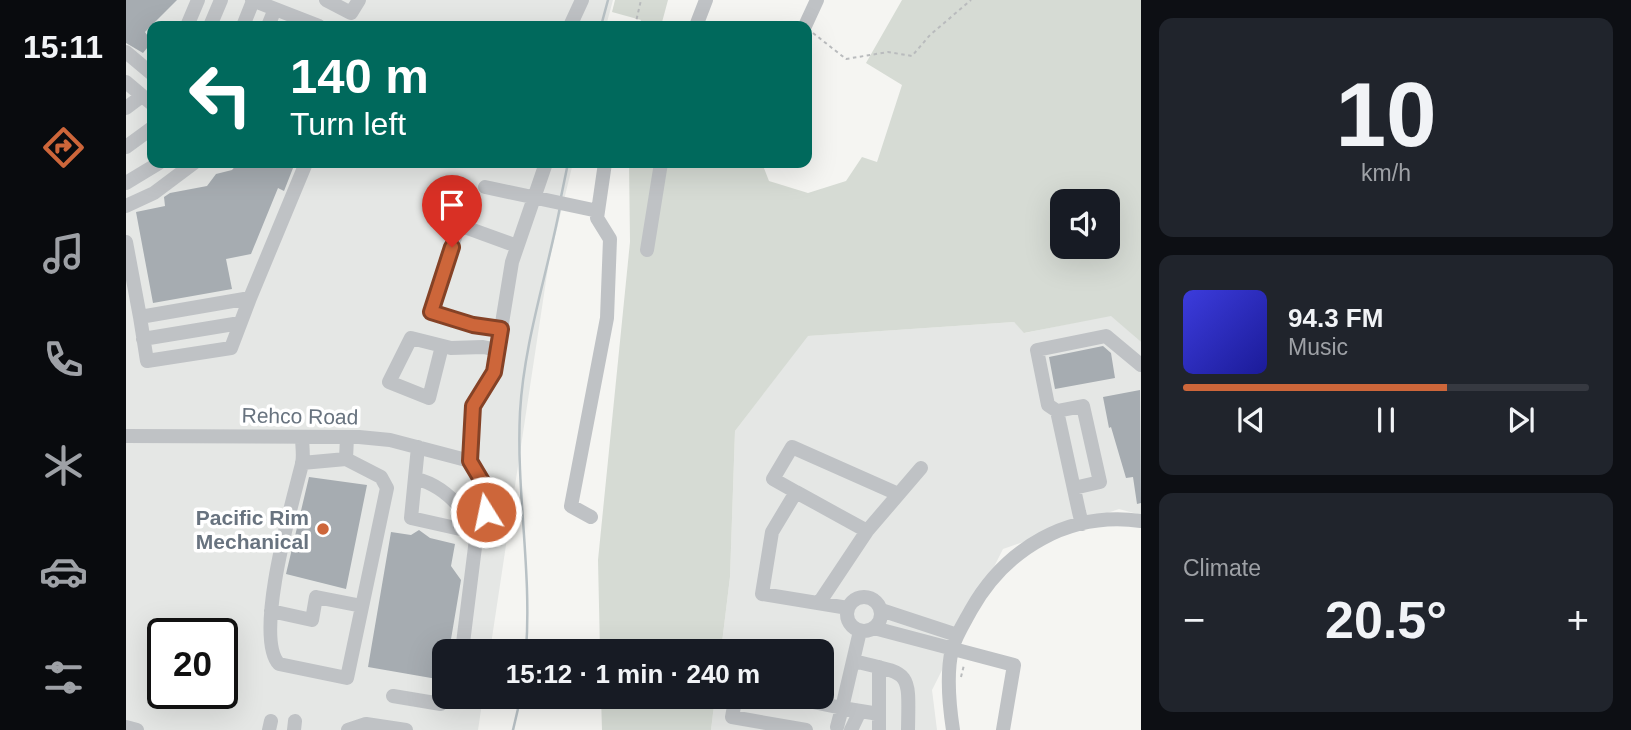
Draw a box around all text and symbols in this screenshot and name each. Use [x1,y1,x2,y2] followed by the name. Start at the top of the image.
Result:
[23,29,103,65] text: 15:11
[175,49,266,140] icon: left
[290,49,429,103] text: 140 m
[1335,64,1437,165] text: 10
[290,106,406,142] text: Turn left
[39,123,88,172] icon: directions
[1361,160,1411,186] text: km/h
[422,175,482,247] pin
[433,186,471,224] icon: arrive
[1050,189,1120,259] map controls
[1050,189,1120,259] button: sound
[39,229,88,278] icon: music
[1288,303,1383,333] text: 94.3 FM
[1288,334,1348,360] text: Music
[39,335,88,384] icon: phone
[1232,401,1270,439] icon: previous
[1367,401,1405,439] icon: pause
[1502,401,1540,439] icon: next
[241,403,359,429] street label: Rehco Road
[39,441,88,490] icon: climate
[449,475,523,549] position arrow
[196,506,309,553] place label: Pacific Rim Mechanical
[315,521,331,537] marker: Pacific Rim Mechanical
[39,547,88,596] icon: car
[1183,555,1261,581] text: Climate
[1325,591,1447,649] text: 20.5°
[1183,599,1205,641] text: −
[1567,599,1589,641] text: +
[147,618,238,709] speed limit sign: 20
[39,653,88,702] icon: filters
[506,659,760,689] text: 15:12 · 1 min · 240 m

